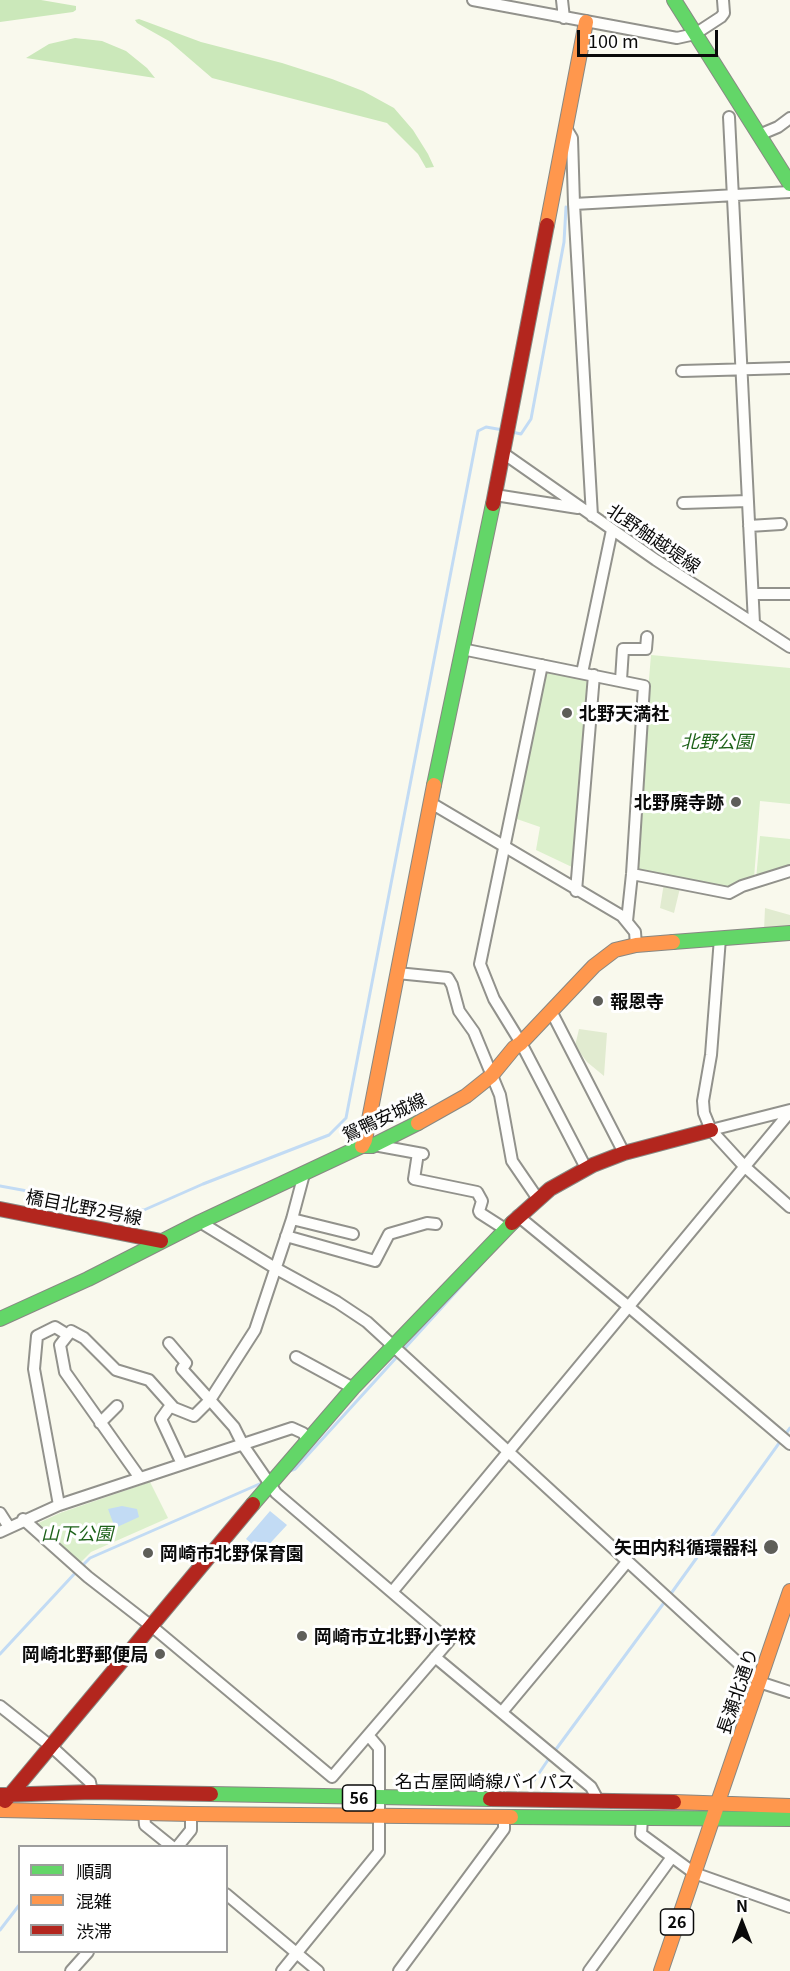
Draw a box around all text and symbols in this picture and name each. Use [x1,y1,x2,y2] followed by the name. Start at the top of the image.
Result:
[580,18,721,56] scale bar
[588,27,639,53] text: 100 m
[603,499,705,577] street label: 北野舳越堤線
[579,702,669,724] place label: 北野天満社
[560,706,574,720] marker: 北野天満社
[681,730,753,752] park label: 北野公園
[634,791,724,813] place label: 北野廃寺跡
[729,795,743,809] marker: 北野廃寺跡
[610,990,664,1012] place label: 報恩寺
[591,994,605,1008] marker: 報恩寺
[339,1088,429,1146] street label: 鴛鴨安城線
[24,1185,144,1229] street label: 橋目北野2号線
[41,1522,113,1544] park label: 山下公園
[614,1536,758,1558] place label: 矢田内科循環器科
[762,1538,780,1556] marker: 矢田内科循環器科
[160,1542,304,1564] place label: 岡崎市北野保育園
[141,1546,155,1560] marker: 岡崎市北野保育園
[314,1625,476,1647] place label: 岡崎市立北野小学校
[295,1629,309,1643] marker: 岡崎市立北野小学校
[22,1643,148,1665] place label: 岡崎北野郵便局
[712,1645,762,1737] street label: 長瀬北通り
[153,1647,167,1661] marker: 岡崎北野郵便局
[395,1770,575,1792] street label: 名古屋岡崎線バイパス
[342,1785,376,1811] road number: 56
[18,1845,228,1953] legend
[76,1857,112,1883] text: 順調
[76,1887,112,1913] text: 混雑
[712,1893,772,1953] north arrow
[736,1893,748,1917] text: N
[660,1909,694,1935] road number: 26
[76,1917,112,1943] text: 渋滞

